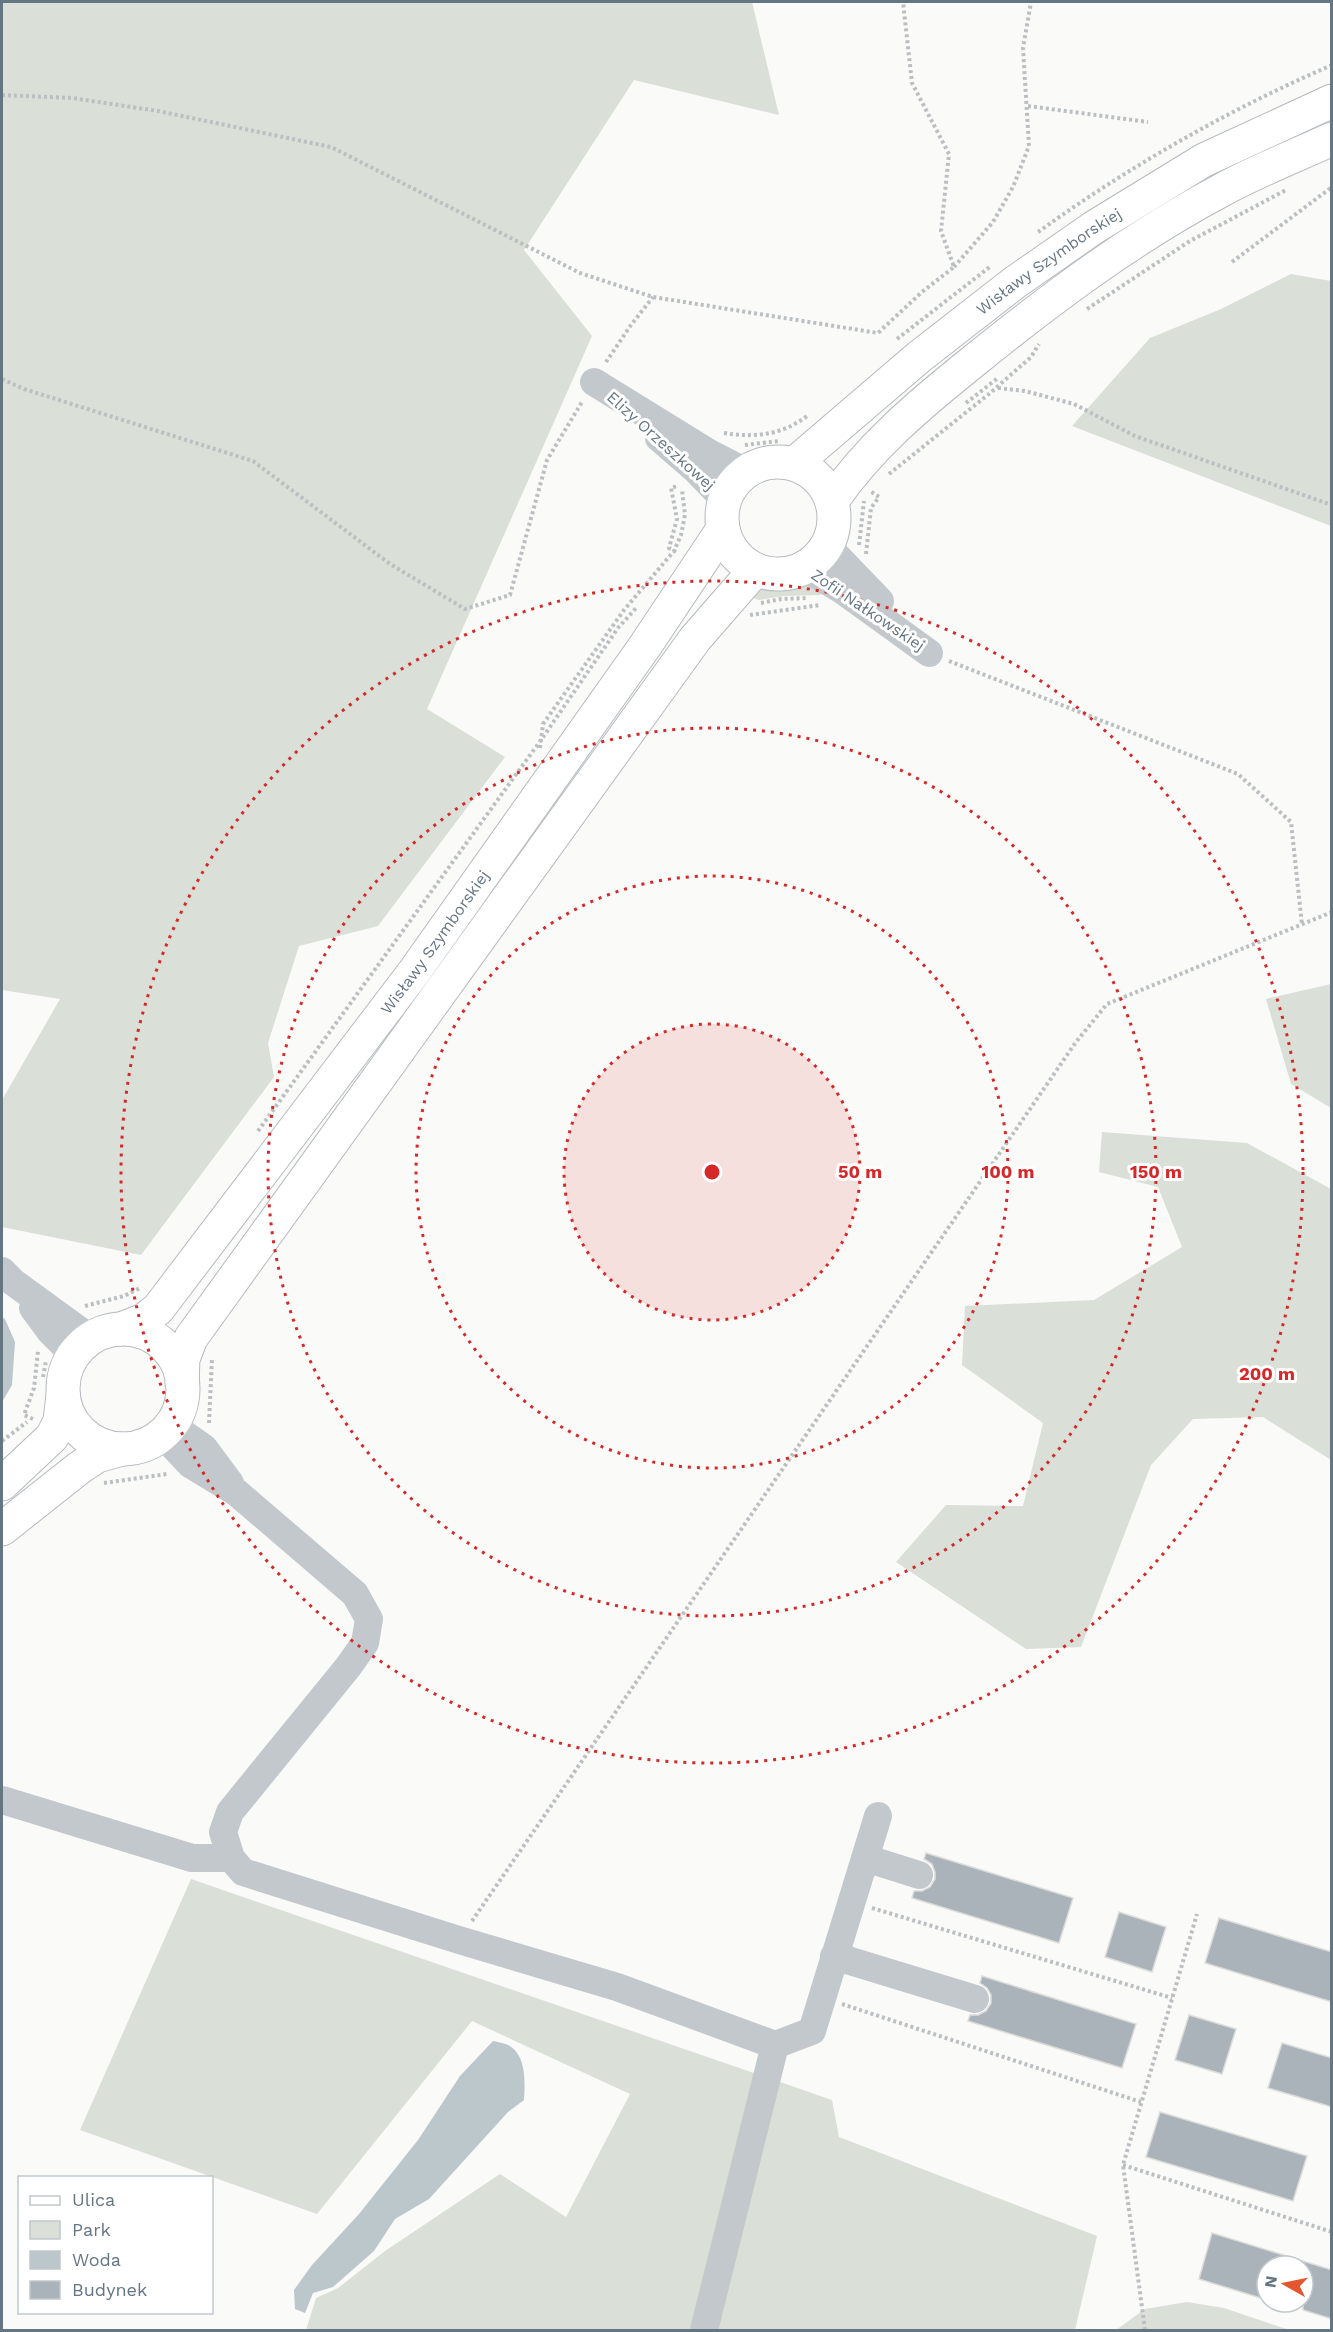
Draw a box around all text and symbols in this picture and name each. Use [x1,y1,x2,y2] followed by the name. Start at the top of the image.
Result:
[972,204,1125,318] street label: Wisławy Szymborskiej
[603,387,719,495] street label: Elizy Orzeszkowej
[808,565,928,655] street label: Zofii Nałkowskiej
[376,866,493,1018] street label: Wisławy Szymborskiej
[838,1161,882,1182] text: 50 m
[981,1161,1035,1182] text: 100 m
[1130,1161,1182,1182] text: 150 m
[702,1162,722,1182] centre of rings
[1239,1363,1295,1384] text: 200 m
[18,2176,213,2314] legend
[72,2189,115,2210] text: Ulica
[72,2219,111,2240] text: Park
[72,2249,121,2270] text: Woda
[1255,2254,1315,2314] north arrow
[1260,2274,1281,2289] text: N
[72,2279,147,2300] text: Budynek

